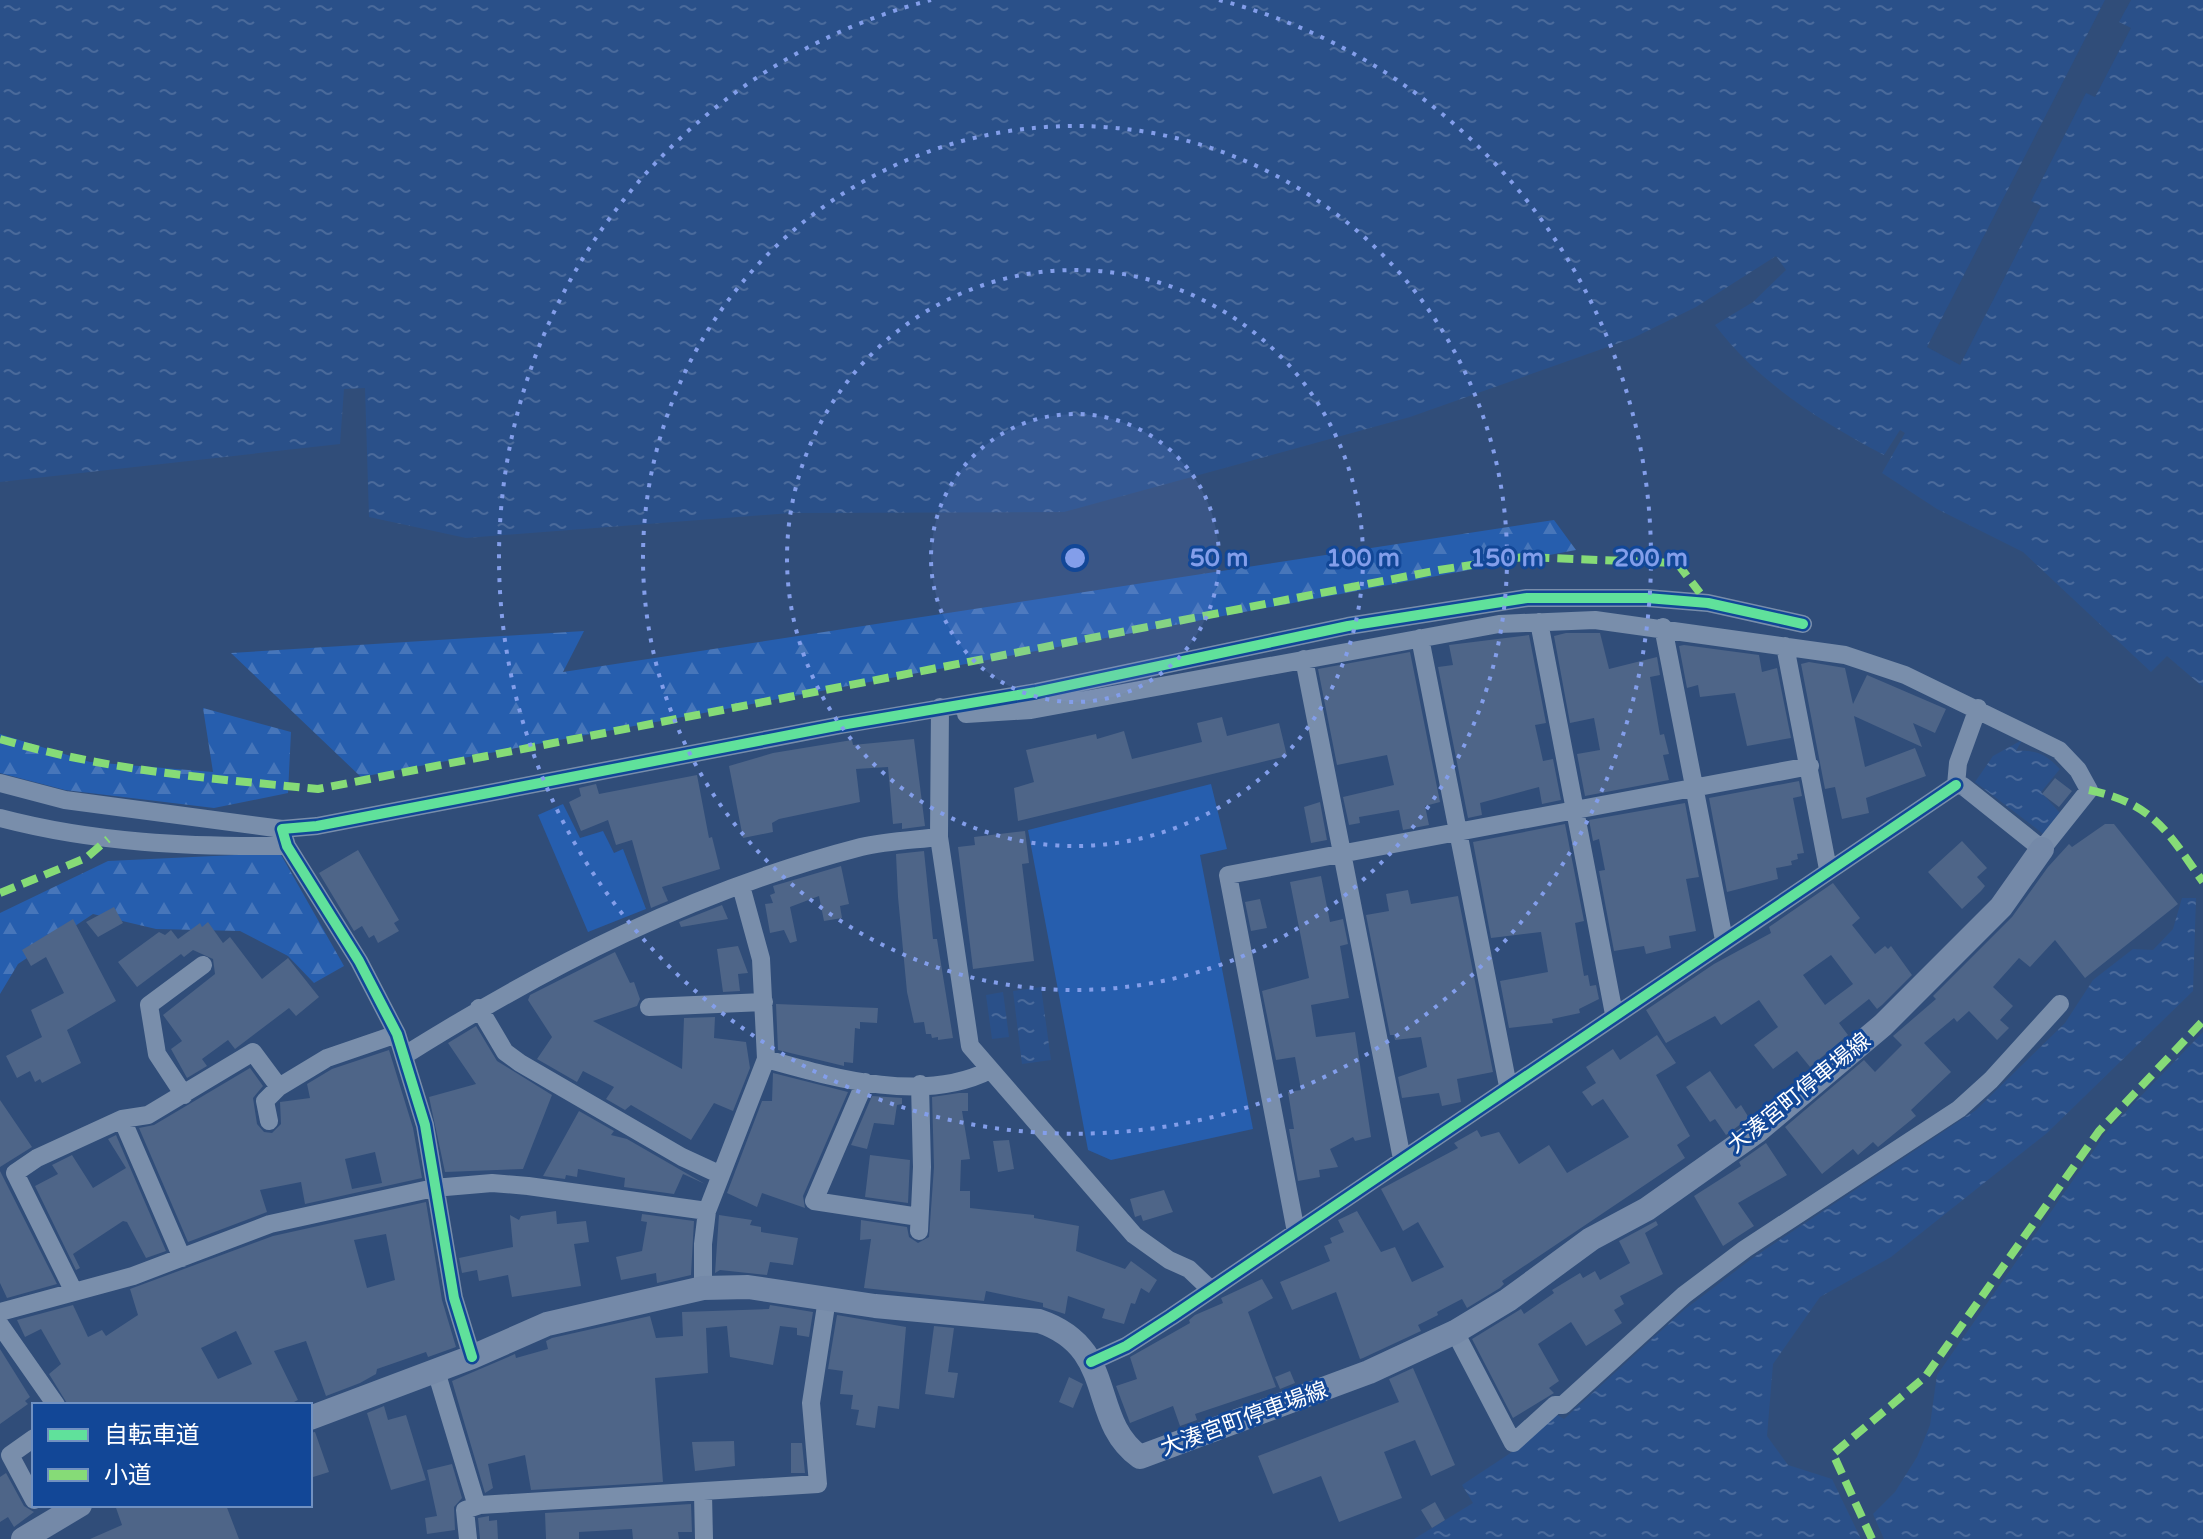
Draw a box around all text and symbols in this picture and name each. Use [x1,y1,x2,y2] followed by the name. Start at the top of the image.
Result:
[1061,544,1089,572] centre of rings
[1190,544,1248,573] text: 50 m
[1326,544,1400,573] text: 100 m
[1470,544,1544,573] text: 150 m
[1614,544,1688,573] text: 200 m
[1722,1028,1876,1158] street label: 大湊宮町停車場線
[1157,1377,1331,1461] street label: 大湊宮町停車場線
[32,1403,312,1507] legend
[104,1421,200,1450] text: 自転車道
[104,1461,152,1490] text: 小道

